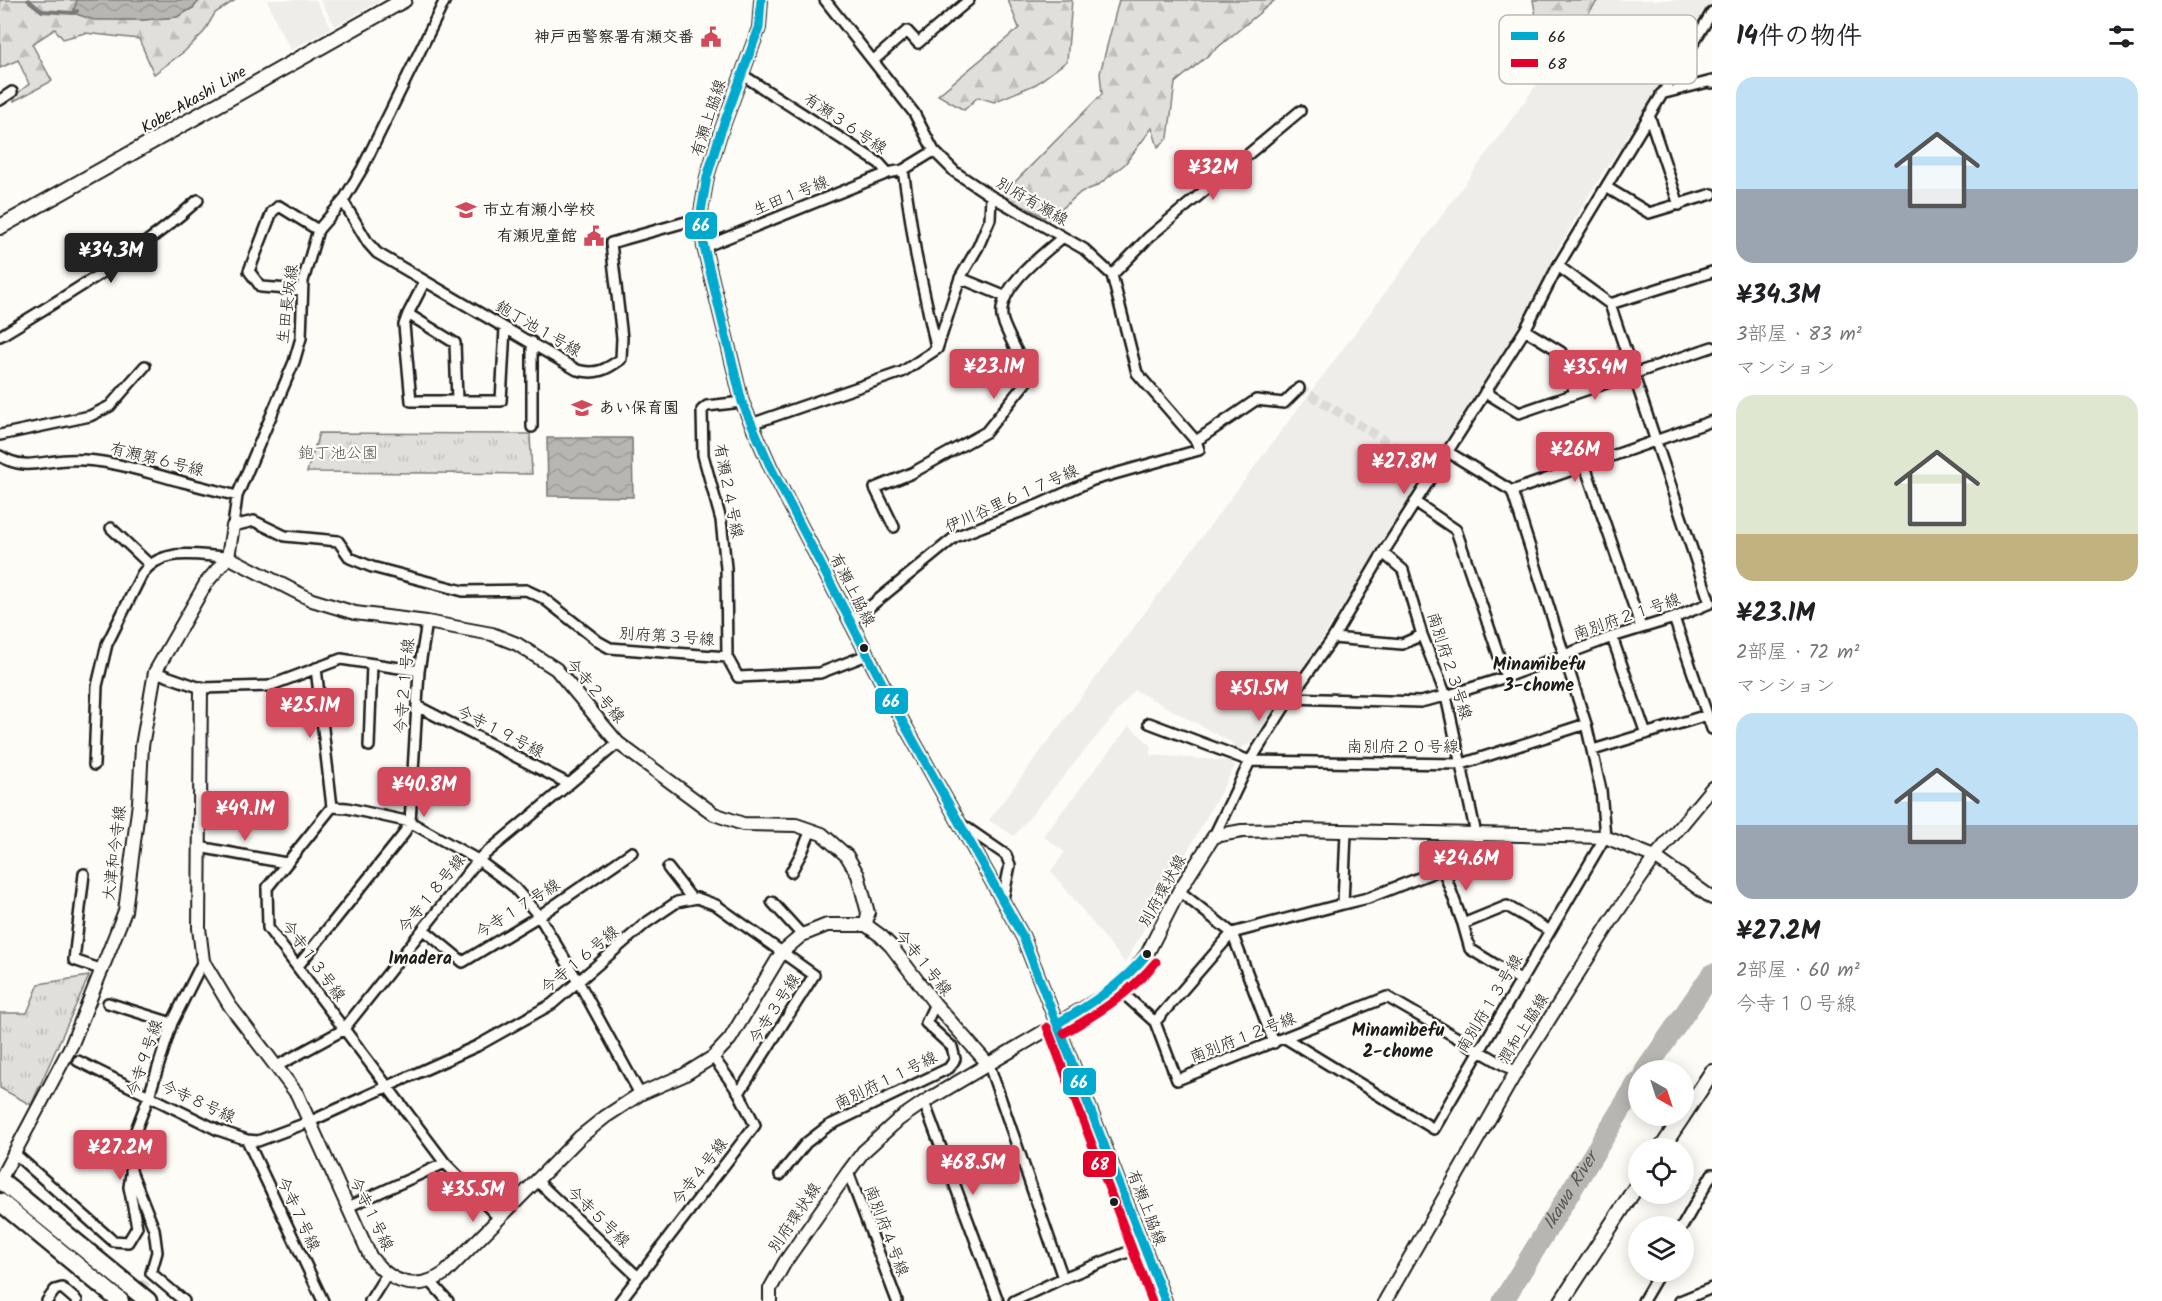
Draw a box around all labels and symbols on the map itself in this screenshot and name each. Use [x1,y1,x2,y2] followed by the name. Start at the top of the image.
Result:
[1499,15,1697,84] legend
[534,25,694,50] place label: 神戸西警察署有瀬交番
[699,25,723,49] public building icon: 神戸西警察署有瀬交番
[1548,25,1566,50] text: 66
[1548,52,1567,77] text: 68
[137,60,251,140] street label: Kobe-Akashi Line
[685,76,733,160] street label: 有瀬上脇線
[798,87,892,161] street label: 有瀬３６号線
[1177,150,1249,201] pin: ¥32M
[749,169,833,223] street label: 生田１号線
[991,171,1073,233] street label: 別府有瀬線
[454,198,478,222] school or university icon: 市立有瀬小学校
[483,198,595,223] place label: 市立有瀬小学校
[684,211,718,240] line badge: 66
[692,214,710,239] text: 66
[497,224,577,249] place label: 有瀬児童館
[582,224,606,248] public building icon: 有瀬児童館
[62,233,160,284] pin: ¥34.3M
[271,263,305,345] street label: 生田長坂線
[490,294,586,364] street label: 鉋丁池１号線
[945,349,1043,400] pin: ¥23.1M
[1546,350,1644,401] pin: ¥35.4M
[570,396,594,420] school or university icon: あい保育園
[599,396,679,421] place label: あい保育園
[1539,432,1611,483] pin: ¥26M
[107,436,207,484] street label: 有瀬第６号線
[298,441,378,466] park label: 鉋丁池公園
[707,441,749,541] street label: 有瀬２４号線
[1355,444,1453,495] pin: ¥27.8M
[941,458,1083,540] street label: 伊川谷里６１７号線
[823,549,881,631] street label: 有瀬上脇線
[1570,587,1684,647] street label: 南別府２１号線
[1420,609,1478,723] street label: 南別府２３号線
[618,621,716,653] street label: 別府第３号線
[388,637,422,735] street label: 今寺２１号線
[858,642,870,654] unlabelled marker
[1493,651,1585,701] district label: Minamibefu 3-chome
[559,653,631,729] street label: 今寺２号線
[1210,671,1308,722] pin: ¥51.5M
[874,687,909,715] line badge: 66
[261,688,359,739] pin: ¥25.1M
[882,690,900,715] text: 66
[452,699,548,765] street label: 今寺１９号線
[1347,735,1459,760] street label: 南別府２０号線
[375,767,473,818] pin: ¥40.8M
[196,791,294,842] pin: ¥49.1M
[97,804,133,902] street label: 大津和今寺線
[1417,841,1515,892] pin: ¥24.6M
[392,849,472,939] street label: 今寺１８号線
[1133,850,1193,932] street label: 別府環状線
[471,873,565,945] street label: 今寺１７号線
[275,915,351,1007] street label: 今寺１３号線
[535,920,625,1000] street label: 今寺１６号線
[888,924,958,1002] street label: 今寺１号線
[388,945,452,974] district label: Imadera
[1141,948,1153,960] unlabelled marker
[1450,950,1530,1058] street label: 南別府１３号線
[743,969,807,1049] street label: 今寺３号線
[1492,988,1556,1070] street label: 潤和上脇線
[1186,1006,1300,1070] street label: 南別府１２号線
[120,1016,170,1100] street label: 今寺９号線
[1352,1017,1444,1067] district label: Minamibefu 2-chome
[830,1045,942,1117] street label: 南別府１１号線
[1628,1060,1694,1126] north arrow
[1062,1067,1097,1096] line badge: 66
[1070,1071,1088,1096] text: 66
[156,1074,240,1130] street label: 今寺８号線
[71,1130,169,1181] pin: ¥27.2M
[666,1133,734,1211] street label: 今寺４号線
[1536,1143,1608,1236] water label: Ikawa River
[924,1145,1022,1196] pin: ¥68.5M
[1082,1150,1117,1178] line badge: 68
[1091,1153,1110,1178] text: 68
[1120,1166,1172,1250] street label: 有瀬上脇線
[270,1172,326,1256] street label: 今寺７号線
[424,1172,522,1223] pin: ¥35.5M
[342,1173,400,1255] street label: 今寺１号線
[762,1178,828,1258] street label: 別府環状線
[561,1180,635,1254] street label: 今寺５号線
[857,1182,915,1280] street label: 南別府４号線
[1108,1196,1120,1208] unlabelled marker

